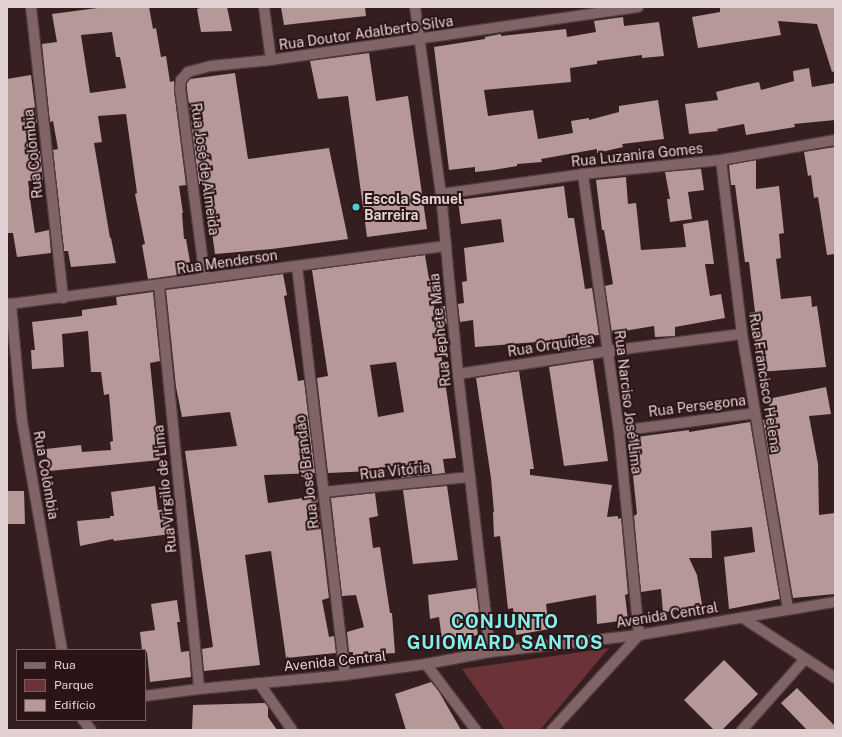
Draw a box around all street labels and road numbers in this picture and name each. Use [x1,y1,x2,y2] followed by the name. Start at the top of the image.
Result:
[278,12,454,54] street label: Rua Doutor Adalberto Silva
[187,102,223,236] street label: Rua José de Almeida
[20,109,46,199] street label: Rua Colômbia
[570,140,704,170] street label: Rua Luzanira Gomes
[175,247,279,277] street label: Rua Menderson
[426,272,454,388] street label: Rua Jephete Maia
[746,312,784,454] street label: Rua Francisco Helena
[611,329,645,475] street label: Rua Narciso José Lima
[506,330,596,360] street label: Rua Orquídea
[647,392,747,420] street label: Rua Persegona
[292,414,322,530] street label: Rua José Brandão
[150,424,180,554] street label: Rua Virgilío de Lima
[30,429,62,521] street label: Rua Colômbia
[359,459,431,483] street label: Rua Vitória
[615,599,719,631] street label: Avenida Central
[283,647,387,675] street label: Avenida Central

